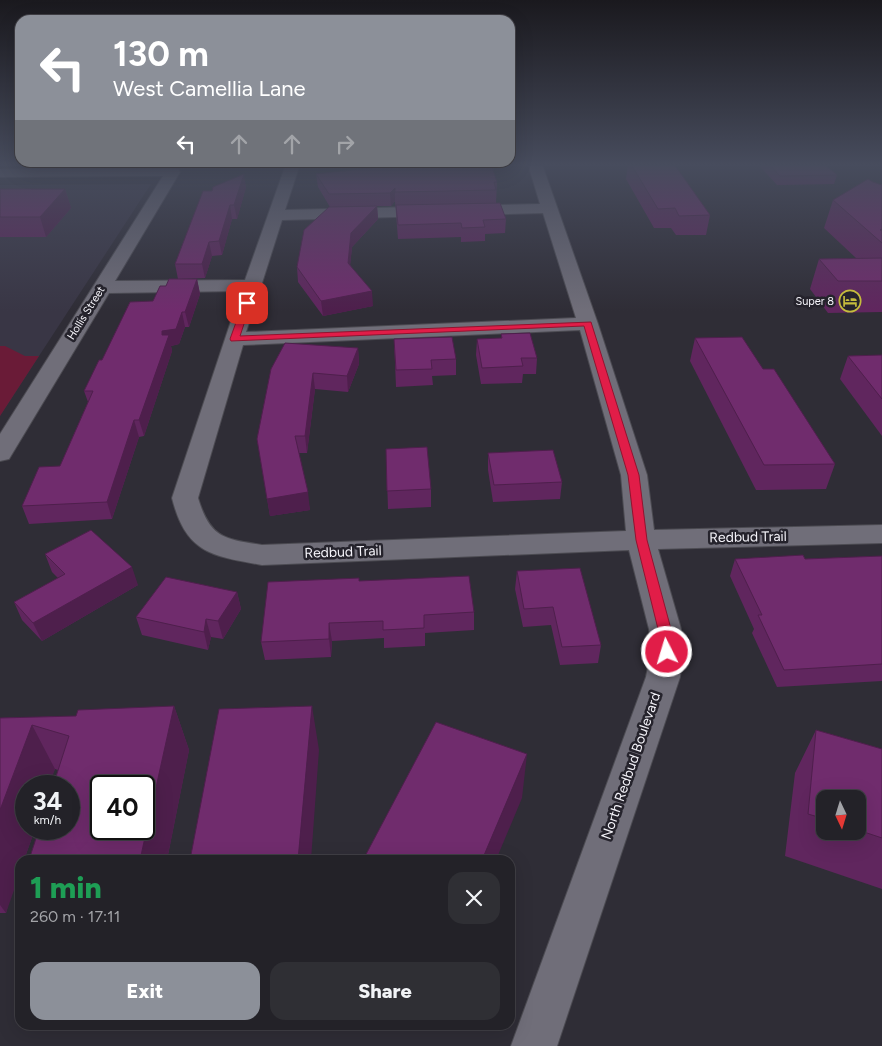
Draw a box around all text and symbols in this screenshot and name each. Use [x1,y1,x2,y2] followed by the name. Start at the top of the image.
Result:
[113,33,209,75] text: 130 m
[30,35,95,100] icon: left
[113,75,305,102] text: West Camellia Lane
[172,130,200,158] icon: left
[225,130,253,158] icon: ahead
[278,130,306,158] icon: ahead
[331,130,359,158] icon: right
[226,282,268,324] pin
[64,284,108,342] street label: Hollis Street
[233,289,261,317] icon: arrive
[838,289,862,313] hotel icon: Super 8
[795,295,834,308] place label: Super 8
[709,528,787,546] street label: Redbud Trail
[304,542,382,562] street label: Redbud Trail
[640,625,692,677] position arrow
[598,690,664,842] street label: North Redbud Boulevard
[90,775,155,840] speed limit sign: 40
[33,786,62,816] text: 34
[816,790,866,840] north arrow
[816,790,866,840] map controls
[34,813,61,827] text: km/h
[30,869,102,906] text: 1 min
[448,872,500,924] button: close
[30,907,120,926] text: 260 m · 17:11
[30,962,260,1020] button: Exit
[270,962,500,1020] button: Share

